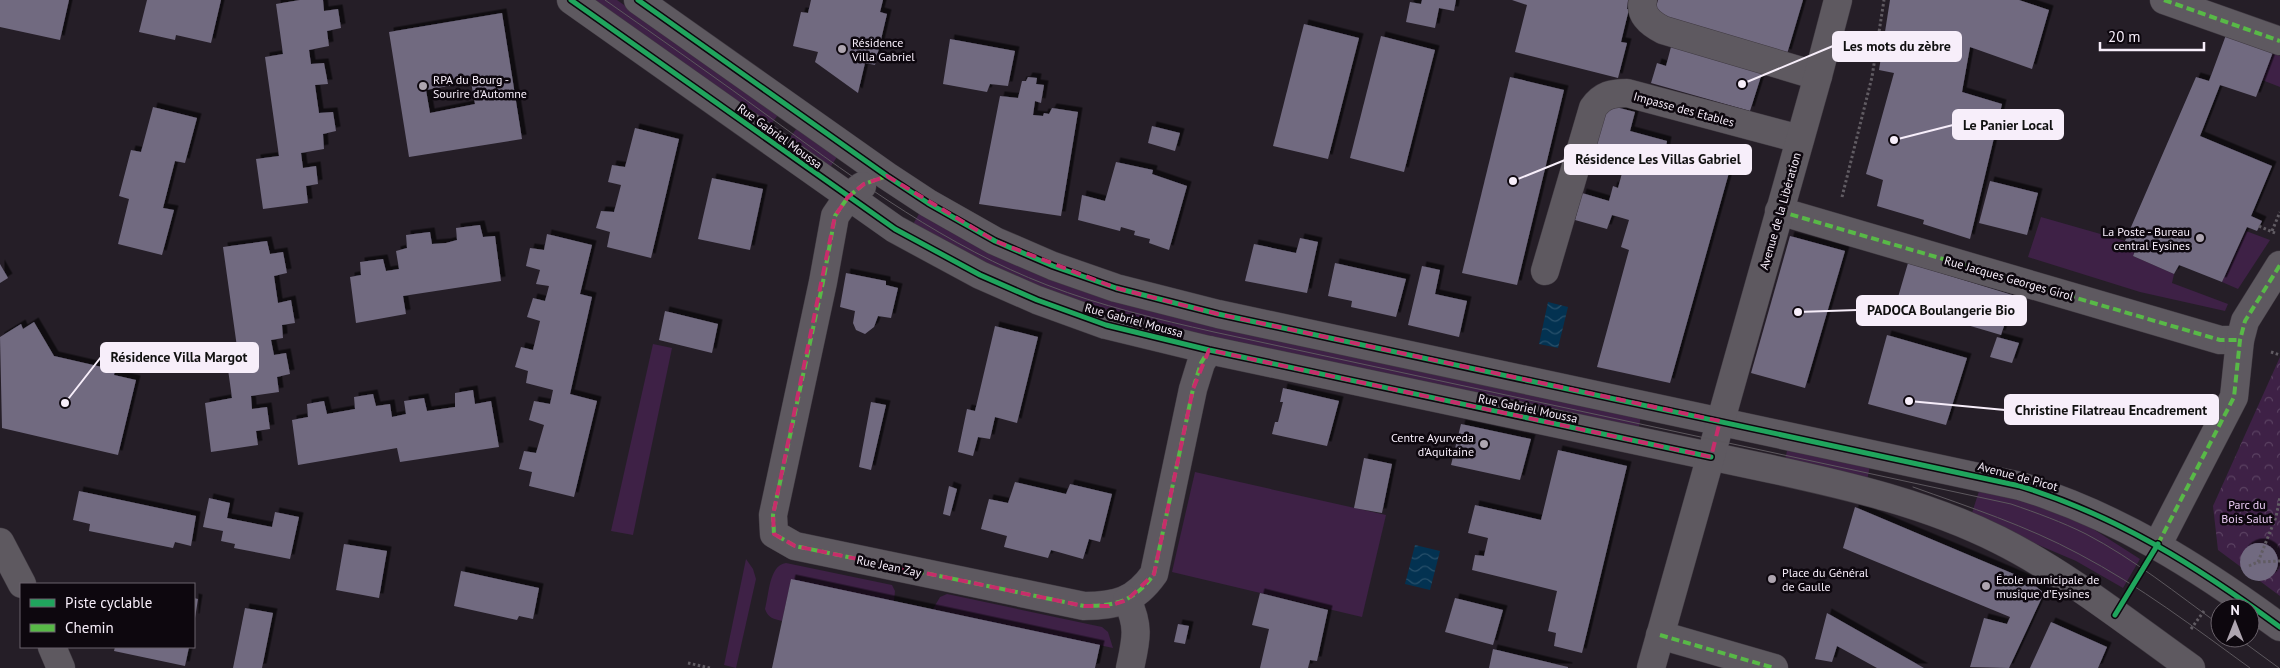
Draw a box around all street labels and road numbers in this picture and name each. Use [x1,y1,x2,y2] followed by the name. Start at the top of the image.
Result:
[1632,88,1736,130] street label: Impasse des Etables
[735,100,825,172] street label: Rue Gabriel Moussa
[1756,151,1804,271] street label: Avenue de la Libération
[1943,252,2076,304] street label: Rue Jacques Georges Girol
[1083,300,1185,340] street label: Rue Gabriel Moussa
[1477,390,1579,426] street label: Rue Gabriel Moussa
[1976,458,2060,494] street label: Avenue de Picot
[855,552,923,580] street label: Rue Jean Zay

